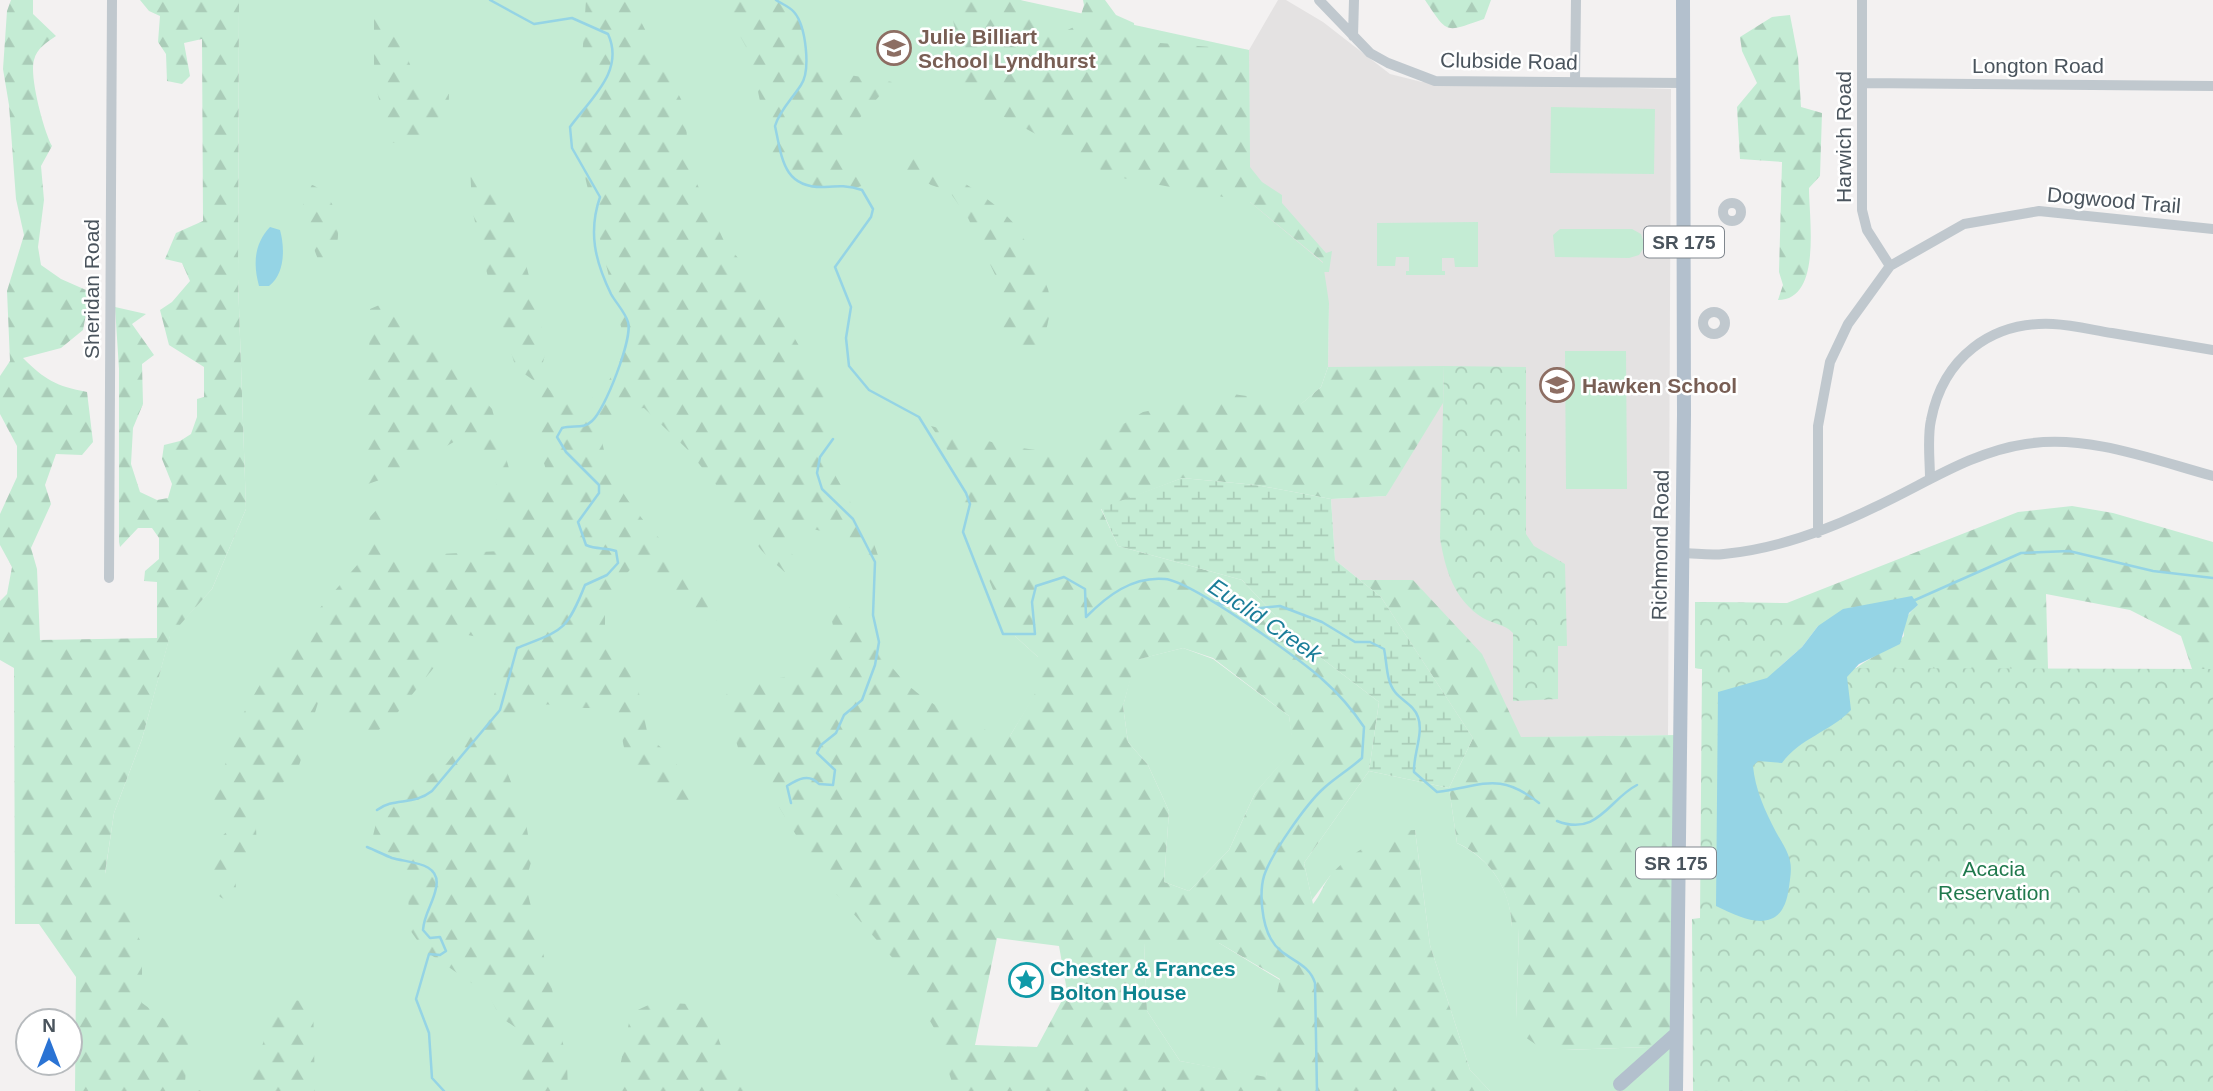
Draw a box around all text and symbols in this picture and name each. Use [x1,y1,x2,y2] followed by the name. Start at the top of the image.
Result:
[918,25,1096,72] place label: Julie Billiart School Lyndhurst
[875,29,913,67] school or university icon: Julie Billiart School Lyndhurst
[1440,48,1578,74] street label: Clubside Road
[1972,54,2104,77] street label: Longton Road
[1832,71,1855,203] street label: Harwich Road
[2046,183,2182,217] street label: Dogwood Trail
[80,219,103,359] street label: Sheridan Road
[1644,226,1724,258] road number: SR 175
[1538,366,1576,404] school or university icon: Hawken School
[1582,374,1737,397] place label: Hawken School
[1647,470,1673,620] street label: Richmond Road
[1204,573,1328,668] water label: Euclid Creek
[1636,848,1716,878] road number: SR 175
[1938,857,2050,904] park label: Acacia Reservation
[1050,957,1236,1004] place label: Chester & Frances Bolton House
[1007,961,1045,999] place icon: Chester & Frances Bolton House
[14,1007,84,1077] north arrow
[42,1015,56,1036] text: N

